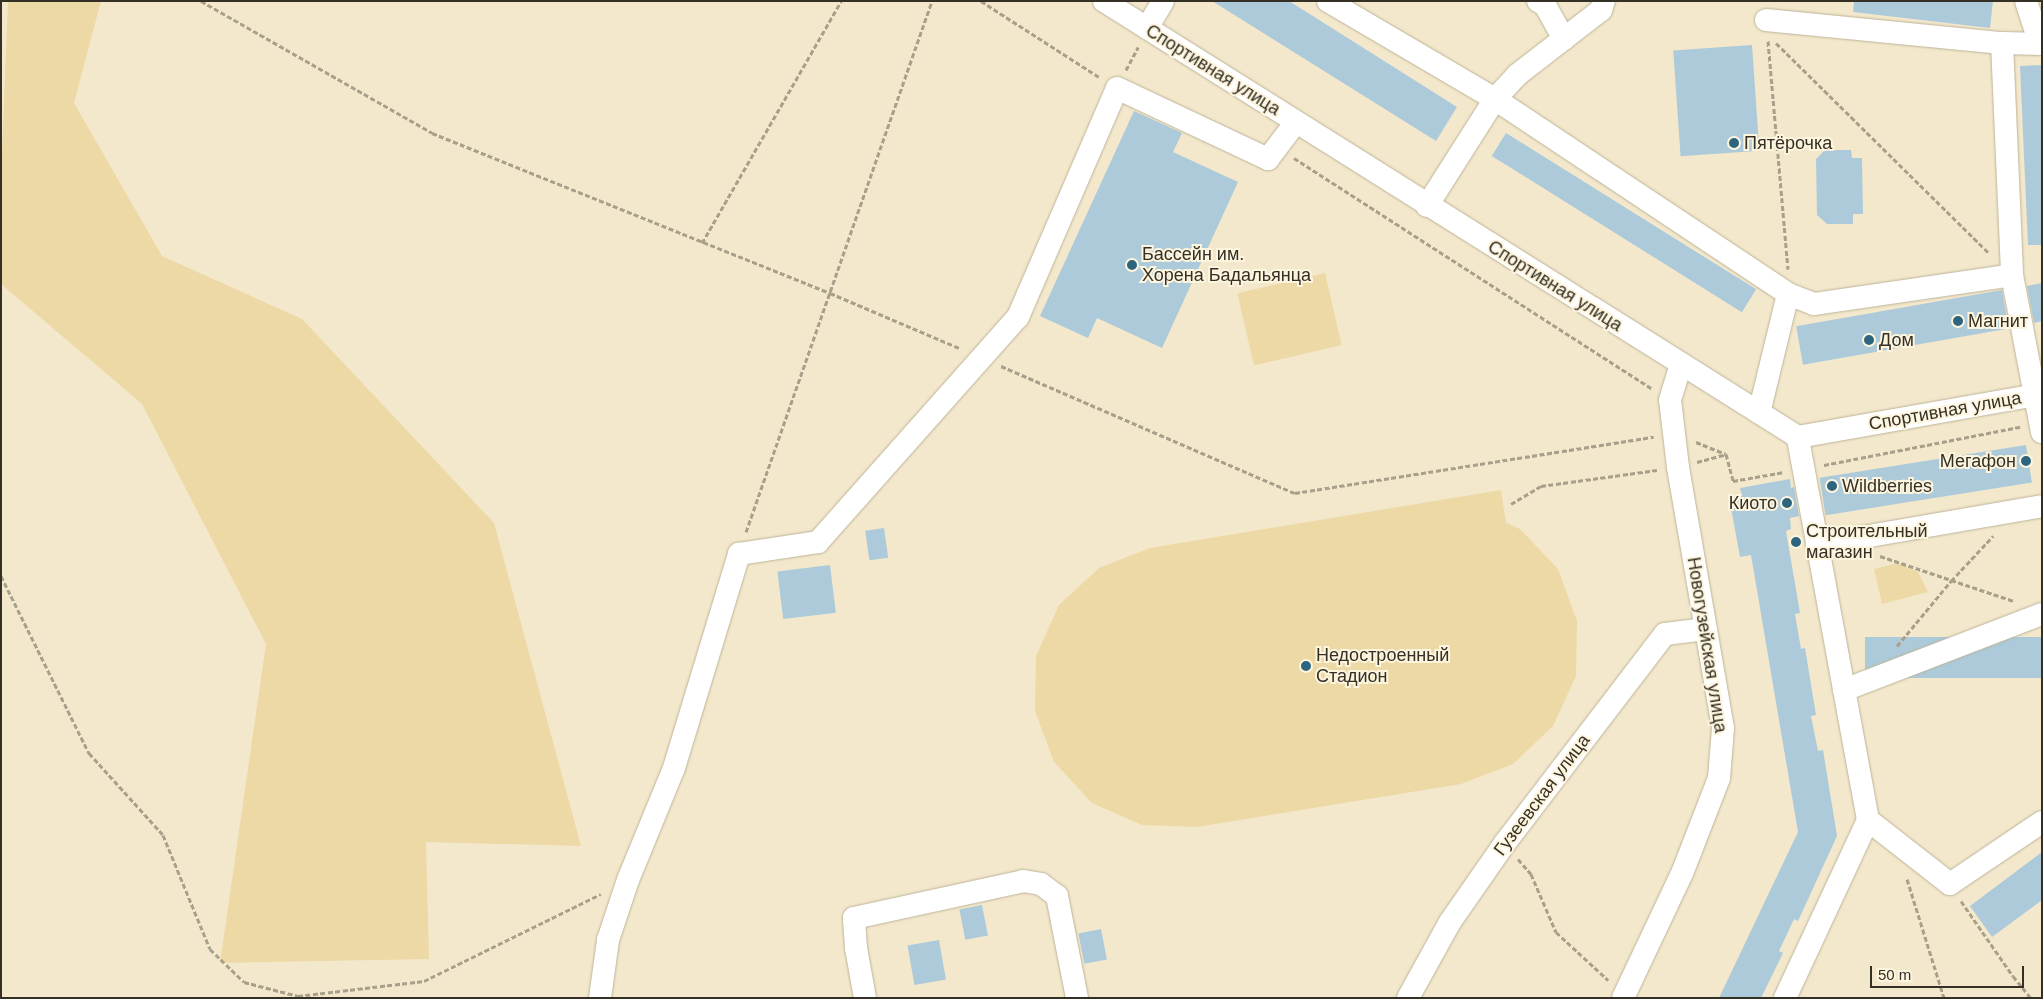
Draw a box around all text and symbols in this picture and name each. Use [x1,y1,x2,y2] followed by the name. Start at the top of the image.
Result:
[1142,20,1284,120] street label: Спортивная улица
[1744,132,1832,154] place label: Пятёрочка
[1728,137,1740,149] marker: Пятёрочка
[1484,236,1626,336] street label: Спортивная улица
[1142,244,1311,286] place label: Бассейн им. Хорена Бадальянца
[1126,259,1138,271] marker: Бассейн им. Хорена Бадальянца
[1968,310,2028,332] place label: Магнит
[1952,315,1964,327] marker: Магнит
[1879,329,1914,351] place label: Дом
[1863,334,1875,346] marker: Дом
[1867,387,2023,435] street label: Спортивная улица
[1940,450,2016,472] place label: Мегафон
[2020,455,2032,467] marker: Мегафон
[1842,475,1932,497] place label: Wildberries
[1826,480,1838,492] marker: Wildberries
[1729,492,1777,514] place label: Киото
[1781,497,1793,509] marker: Киото
[1806,521,1928,564] place label: Строительный магазин
[1790,536,1802,548] marker: Строительный магазин
[1682,556,1732,734] street label: Новогузейская улица
[1316,645,1449,688] place label: Недостроенный Стадион
[1300,660,1312,672] marker: Недостроенный Стадион
[1489,730,1595,860] street label: Гузеевская улица
[1873,956,2027,988] scale bar
[1878,966,1911,983] text: 50 m

